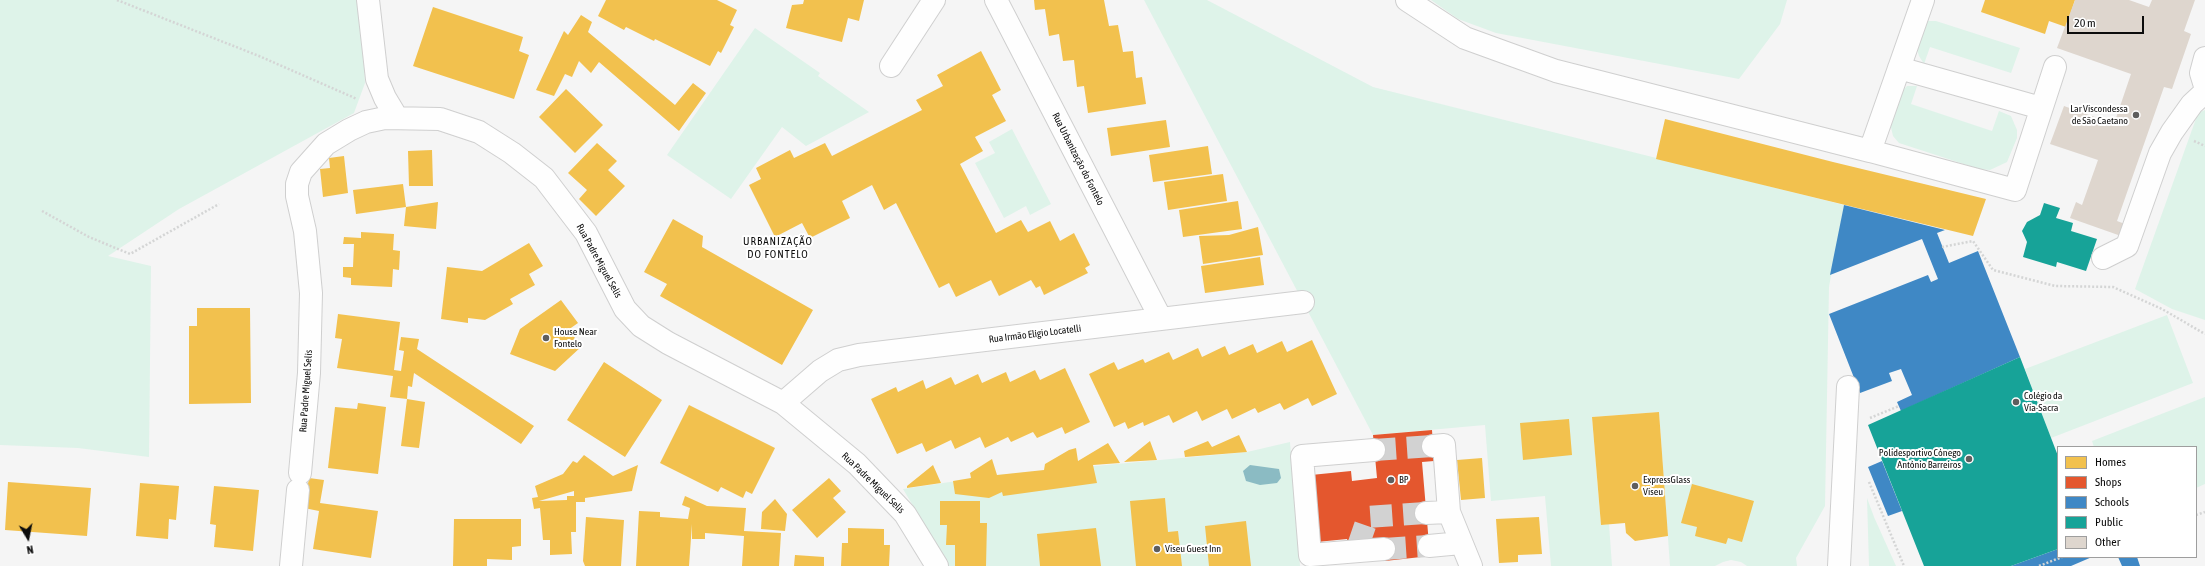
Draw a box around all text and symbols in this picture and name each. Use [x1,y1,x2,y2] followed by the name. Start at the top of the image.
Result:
[2069,8,2146,34] scale bar
[2074,16,2096,30] text: 20 m
[2070,103,2128,126] place label: Lar Viscondessa de São Caetano
[2131,110,2141,120] marker: Lar Viscondessa de São Caetano
[1049,111,1107,207] street label: Rua Urbanização do Fontelo
[574,222,624,300] street label: Rua Padre Miguel Selis
[743,235,813,261] district label: URBANIZAÇÃO DO FONTELO
[988,322,1082,346] street label: Rua Irmão Elígio Locatelli
[554,326,597,350] place label: House Near Fontelo
[541,333,551,343] marker: House Near Fontelo
[297,349,315,433] street label: Rua Padre Miguel Selis
[2024,390,2062,414] place label: Colégio da Via-Sacra
[2011,397,2021,407] marker: Colégio da Via-Sacra
[2057,446,2197,558] legend
[1879,447,1961,470] place label: Polidesportivo Cónego António Barreiros
[839,450,907,516] street label: Rua Padre Miguel Selis
[1964,454,1974,464] marker: Polidesportivo Cónego António Barreiros
[2095,455,2126,469] text: Homes
[1399,474,1409,486] place label: BP
[1643,474,1690,498] place label: ExpressGlass Viseu
[1386,475,1396,485] marker: BP
[2095,475,2121,489] text: Shops
[1630,481,1640,491] marker: ExpressGlass Viseu
[2095,495,2129,509] text: Schools
[2095,515,2123,529] text: Public
[8,518,48,558] north arrow
[2095,535,2120,549] text: Other
[26,543,34,556] text: N
[1165,543,1221,555] place label: Viseu Guest Inn
[1152,544,1162,554] marker: Viseu Guest Inn

